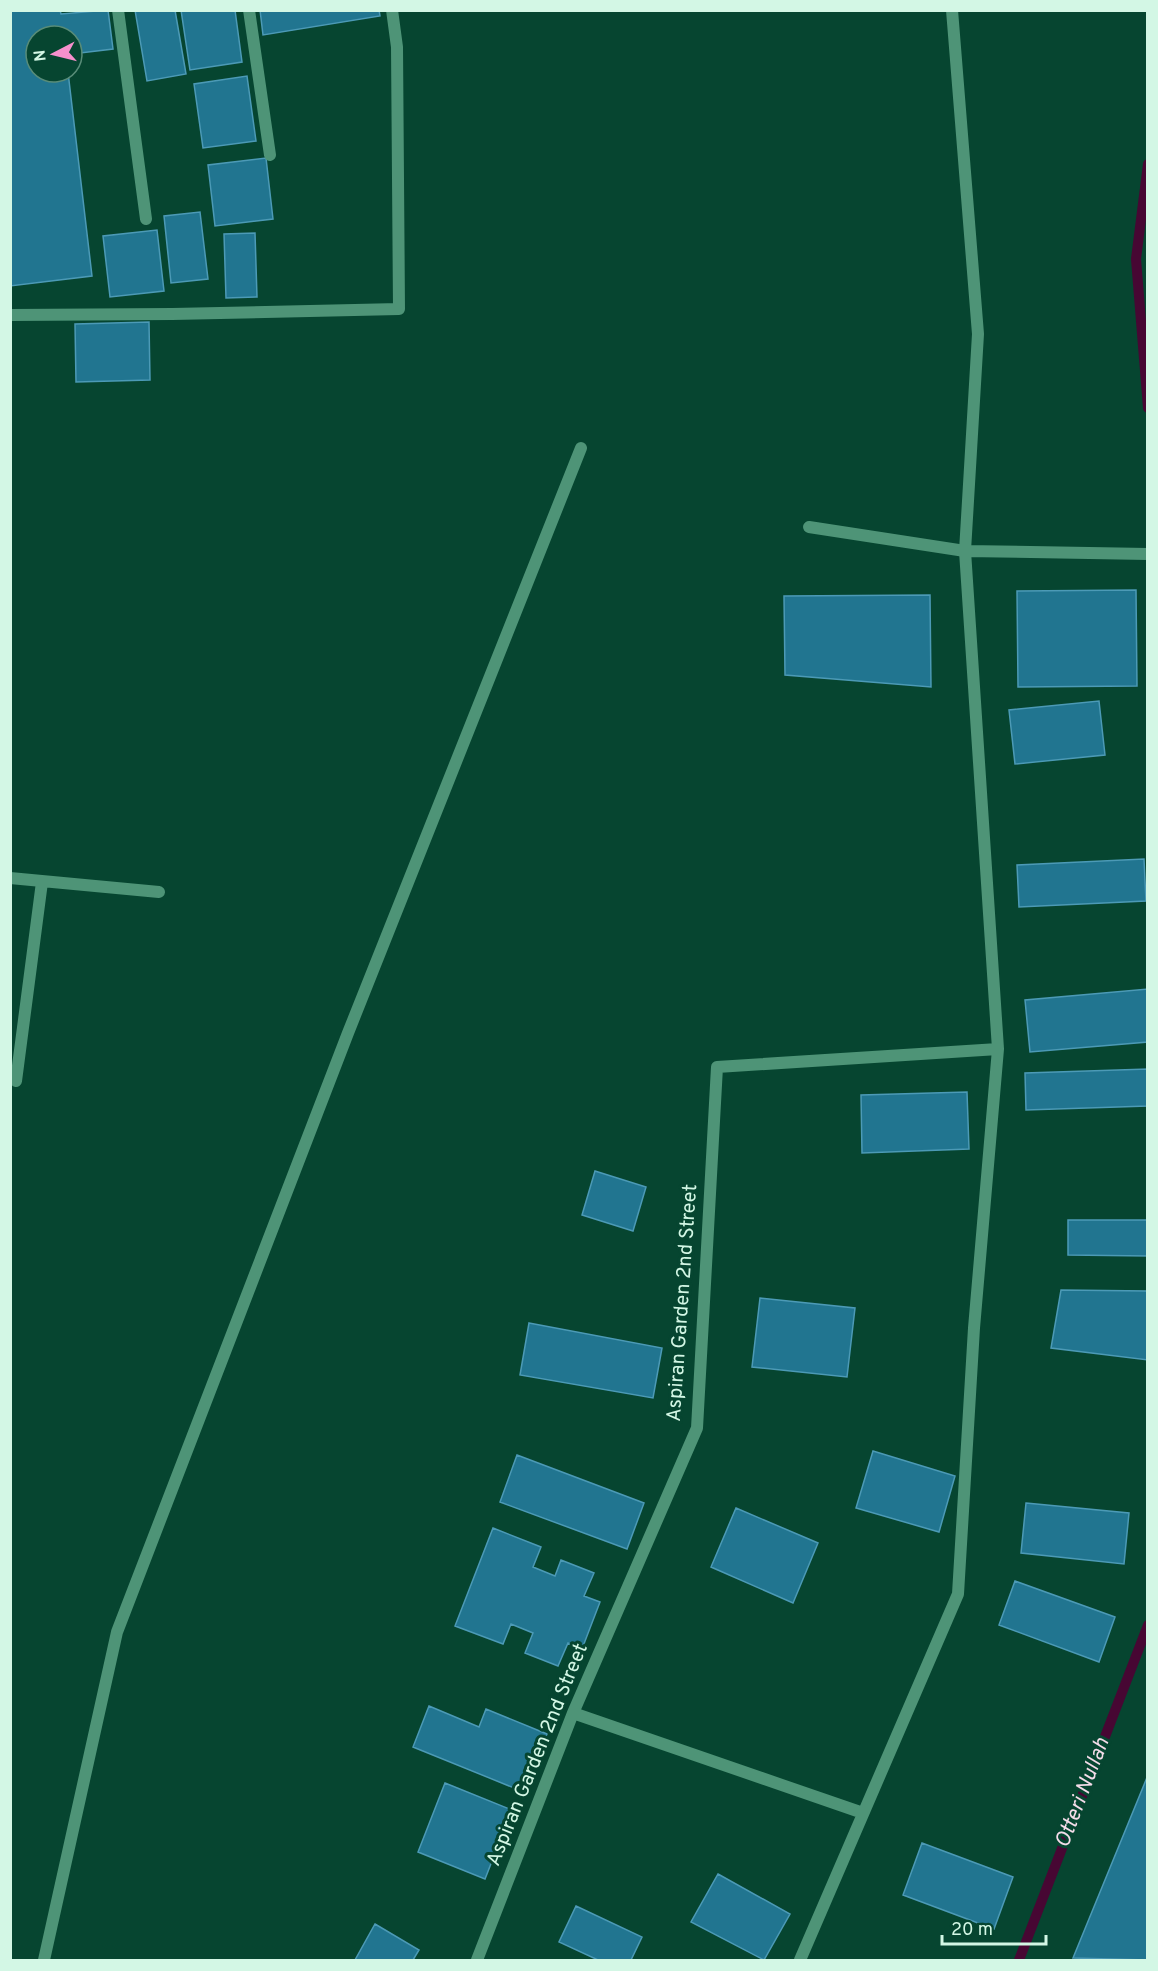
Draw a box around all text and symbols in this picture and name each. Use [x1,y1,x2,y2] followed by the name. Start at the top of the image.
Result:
[24,24,84,84] north arrow
[30,49,52,63] text: N
[662,1183,704,1423] street label: Aspiran Garden 2nd Street
[481,1640,595,1870] street label: Aspiran Garden 2nd Street
[1050,1734,1117,1852] water label: Otteri Nullah
[942,1908,1046,1946] scale bar
[951,1919,993,1942] text: 20 m

